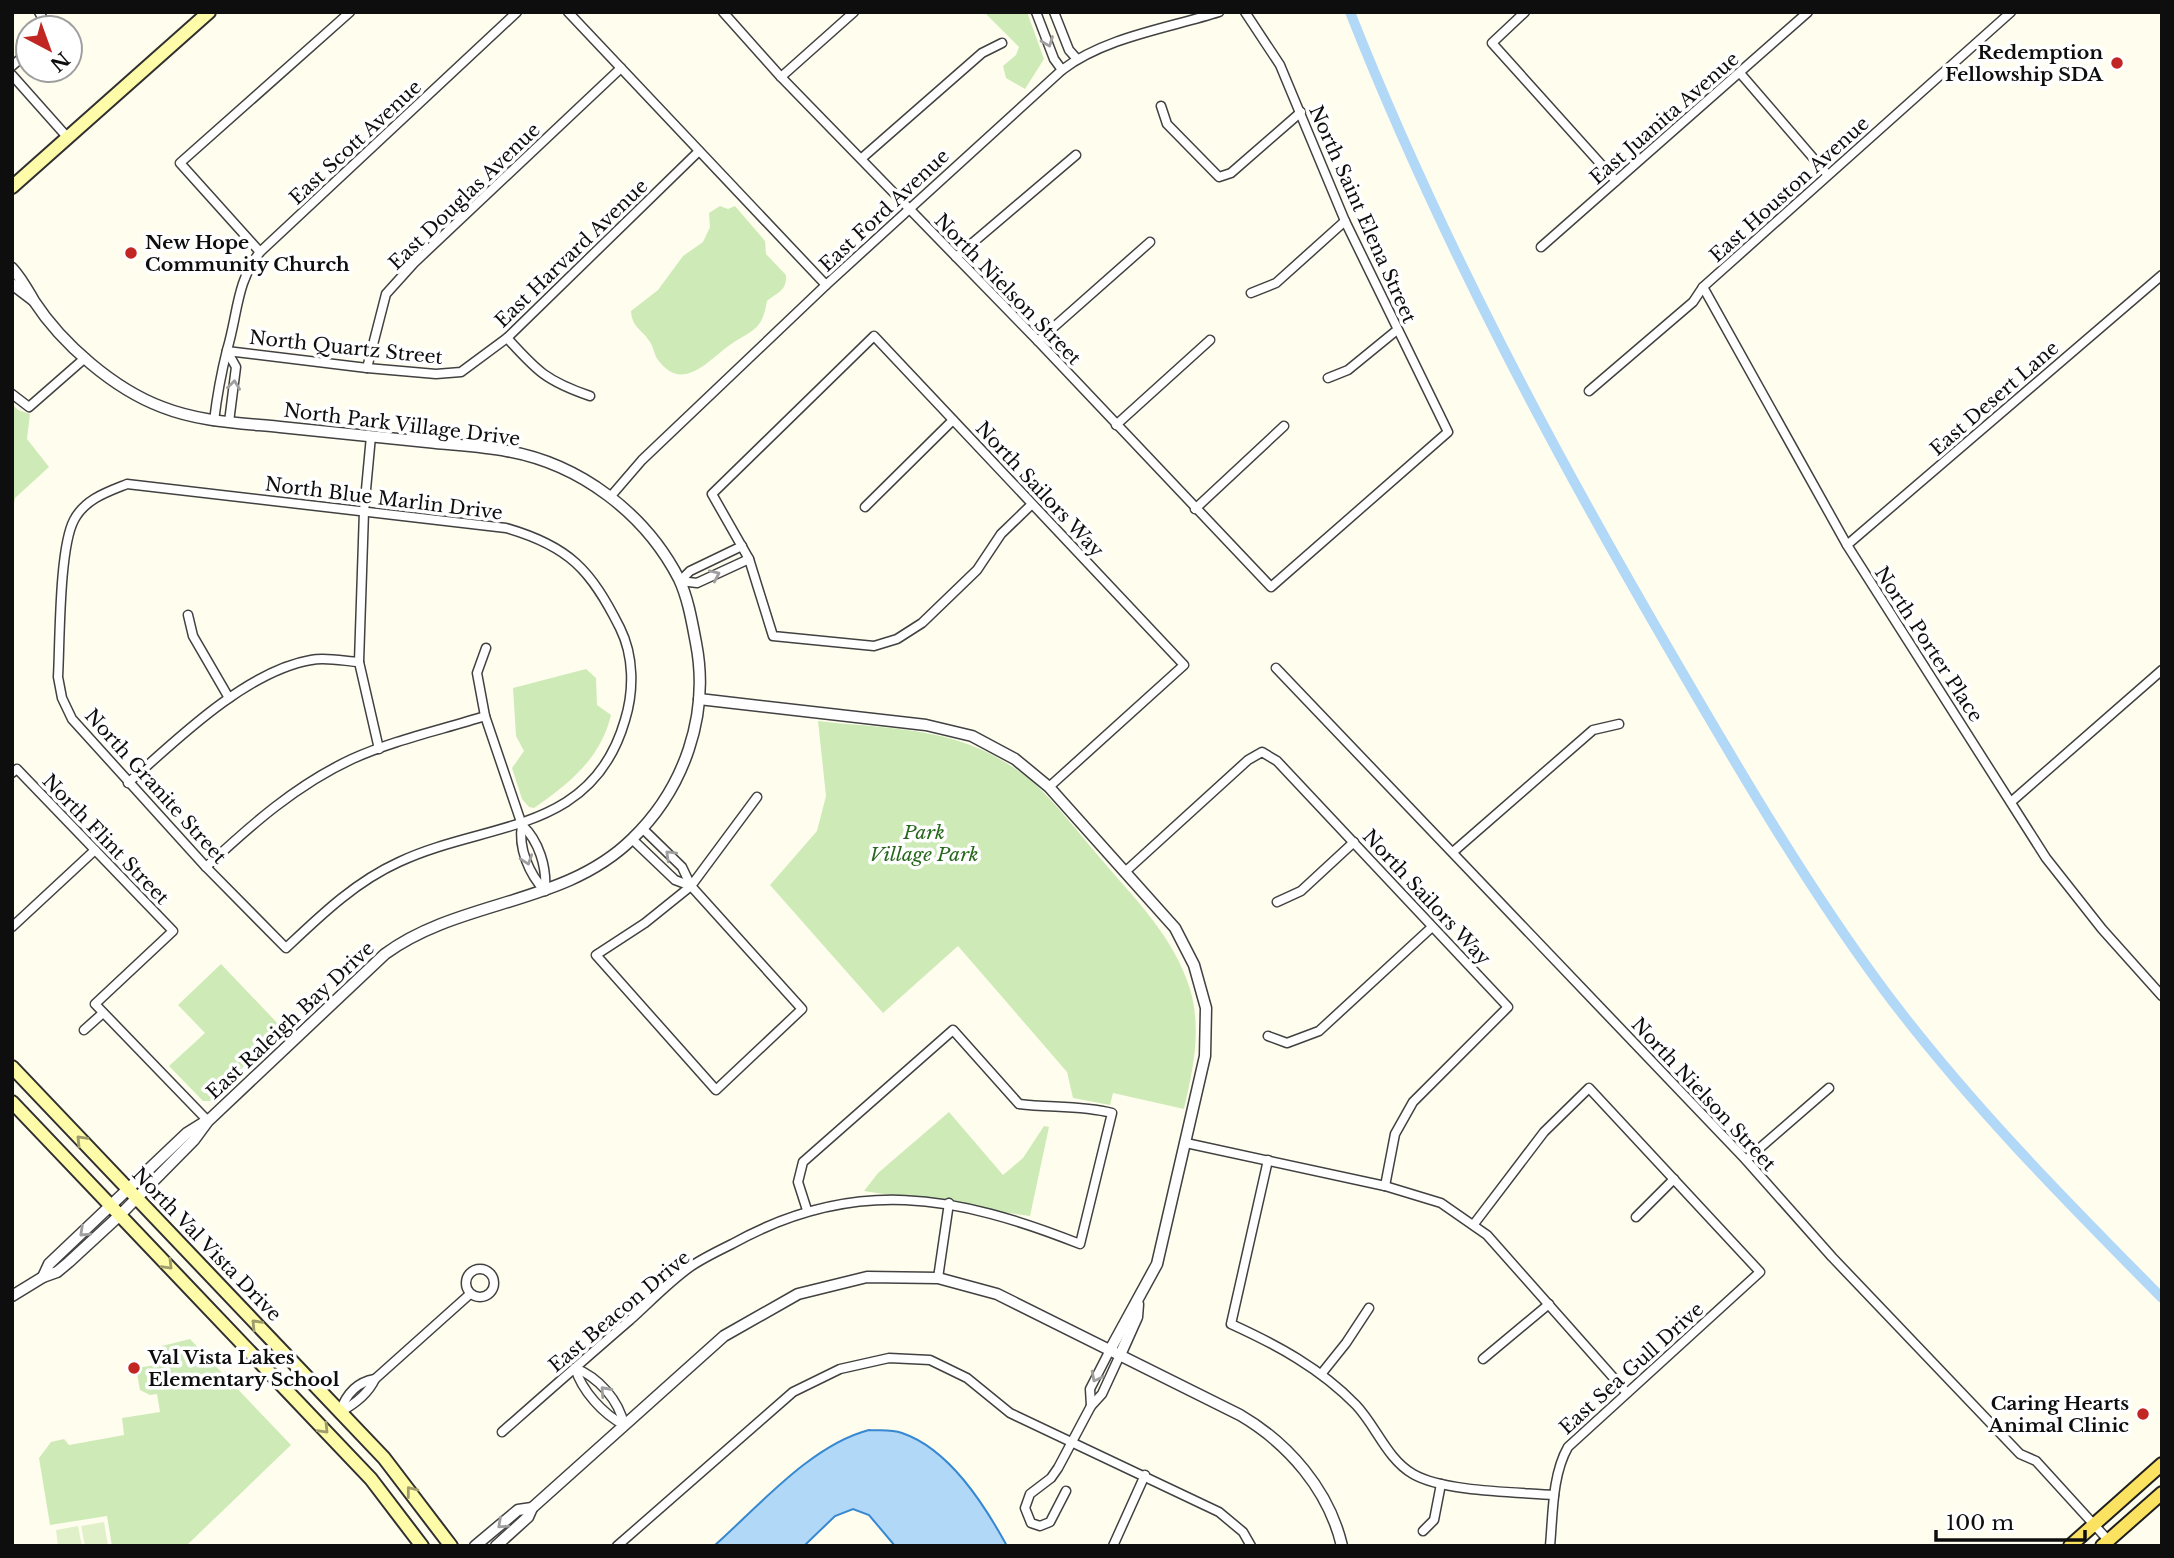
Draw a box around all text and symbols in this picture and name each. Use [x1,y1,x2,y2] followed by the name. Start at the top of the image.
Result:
[14,14,84,84] north arrow
[1039,35,1053,47] one-way arrow
[1945,41,2104,86] place label: Redemption Fellowship SDA
[45,47,74,76] text: N
[1585,47,1744,189] street label: East Juanita Avenue
[2109,55,2125,71] marker: Redemption Fellowship SDA
[285,75,426,209] street label: East Scott Avenue
[1304,102,1421,327] street label: North Saint Elena Street
[1705,112,1874,267] street label: East Houston Avenue
[384,118,545,275] street label: East Douglas Avenue
[815,144,954,276] street label: East Ford Avenue
[490,174,653,332] street label: East Harvard Avenue
[930,209,1086,370] street label: North Nielson Street
[145,231,350,276] place label: New Hope Community Church
[123,245,139,261] marker: New Hope Community Church
[248,326,445,369] street label: North Quartz Street
[1925,336,2063,460] street label: East Desert Lane
[227,380,242,391] one-way arrow
[282,399,522,450] street label: North Park Village Drive
[971,417,1108,562] street label: North Sailors Way
[264,472,504,524] street label: North Blue Marlin Drive
[1870,562,1987,726] street label: North Porter Place
[708,569,720,583] one-way arrow
[80,704,232,869] street label: North Granite Street
[38,769,174,910] street label: North Flint Street
[869,821,979,866] park label: Park Village Park
[1358,825,1495,970] street label: North Sailors Way
[665,850,678,863] one-way arrow
[519,854,533,866] one-way arrow
[202,937,379,1104] street label: East Raleigh Bay Drive
[1627,1013,1781,1176] street label: North Nielson Street
[77,1135,90,1148] one-way arrow
[127,1163,286,1326] street label: North Val Vista Drive
[79,1223,92,1236] one-way arrow
[544,1246,695,1377] street label: East Beacon Drive
[159,1257,172,1270] one-way arrow
[1555,1298,1708,1439] street label: East Sea Gull Drive
[252,1319,265,1332] one-way arrow
[147,1346,340,1391] place label: Val Vista Lakes Elementary School
[126,1360,142,1376] marker: Val Vista Lakes Elementary School
[1091,1370,1105,1382] one-way arrow
[601,1387,613,1400] one-way arrow
[1988,1392,2129,1437] place label: Caring Hearts Animal Clinic
[2135,1406,2151,1422] marker: Caring Hearts Animal Clinic
[316,1421,329,1434] one-way arrow
[406,1486,419,1498] one-way arrow
[1936,1498,2085,1542] scale bar
[1946,1510,2014,1536] text: 100 m
[497,1516,510,1528] one-way arrow

